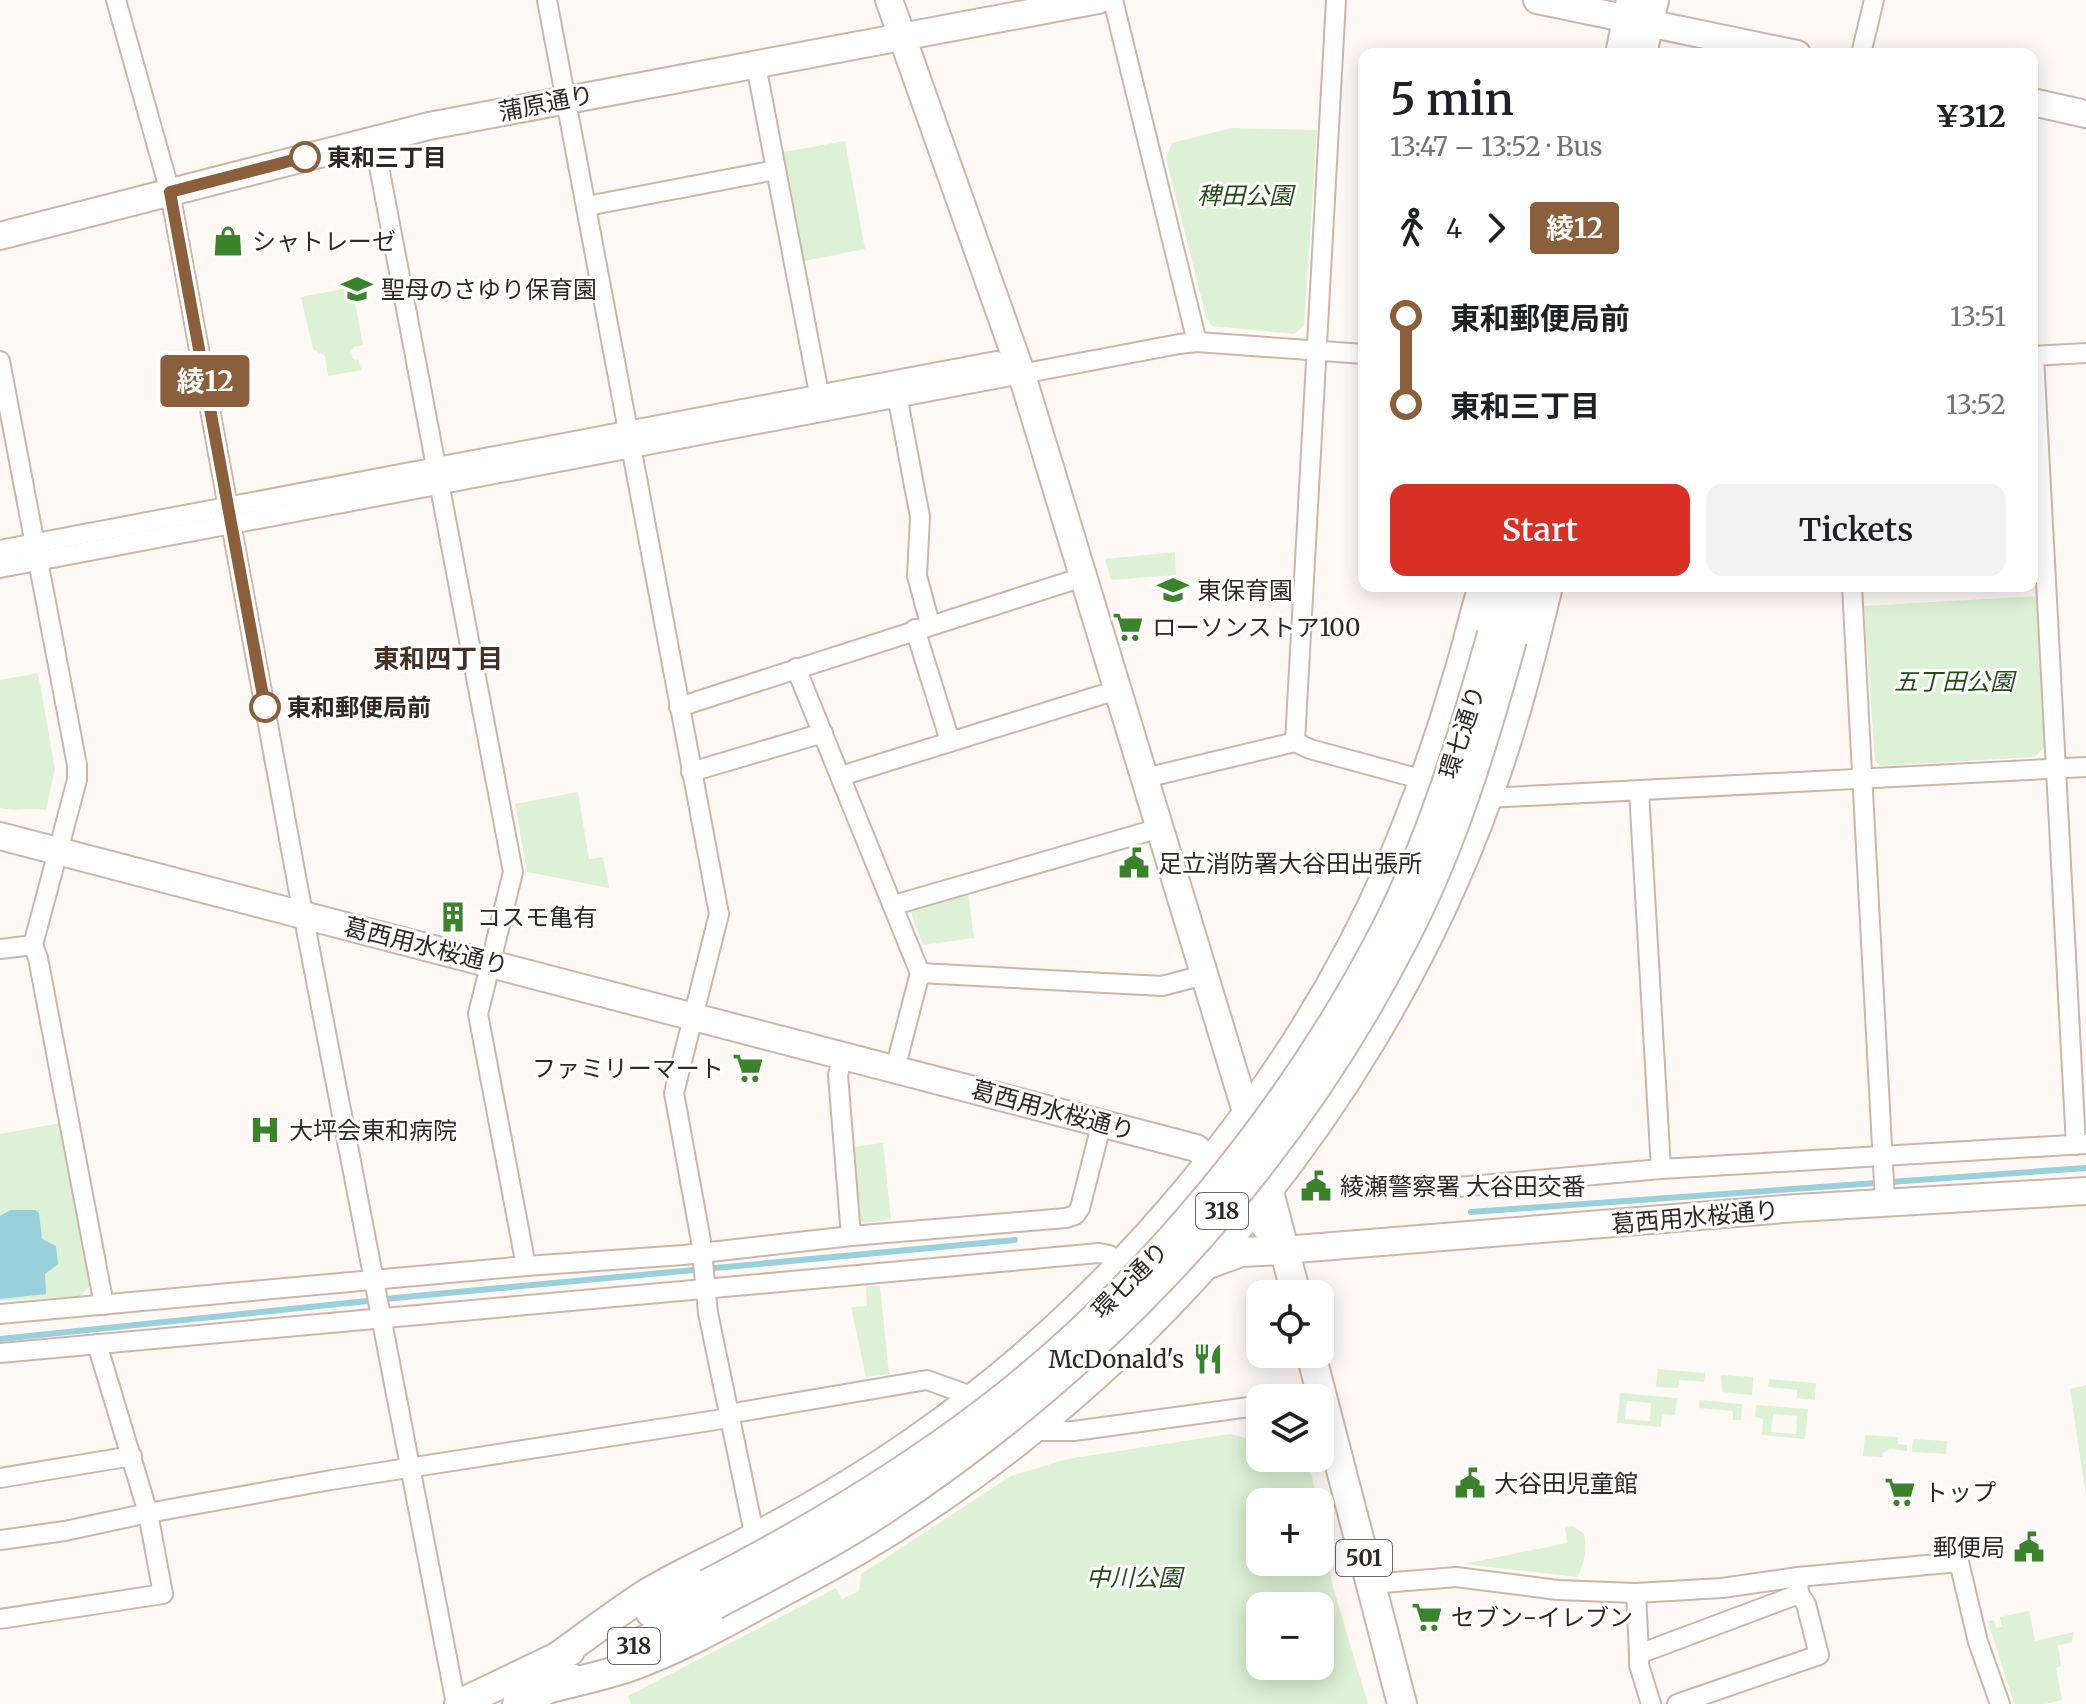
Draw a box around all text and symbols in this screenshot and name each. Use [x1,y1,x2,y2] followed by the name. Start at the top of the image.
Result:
[1390,72,1514,127] text: 5 min
[496,79,596,127] street label: 蒲原通り
[1935,97,2006,135] text: ¥312
[1390,130,1602,163] text: 13:47 – 13:52 · Bus
[290,142,320,172] marker: 東和三丁目
[327,142,447,173] place label: 東和三丁目
[1197,180,1296,211] park label: 稗田公園
[1390,206,1434,250] icon: walk
[1474,206,1518,250] icon: forward
[1546,210,1603,246] text: 綾12
[1446,212,1462,245] text: 4
[211,224,245,258] shop icon: シャトレーゼ
[252,226,396,257] place label: シャトレーゼ
[340,272,374,306] school or university icon: 聖母のさゆり保育園
[381,274,597,305] place label: 聖母のさゆり保育園
[1450,299,1630,337] text: 東和郵便局前
[1950,300,2006,333] text: 13:51
[159,355,251,407] line badge: 綾12
[176,363,234,399] text: 綾12
[1450,387,1600,425] text: 東和三丁目
[1946,388,2006,421] text: 13:52
[1390,484,1690,576] button: Start
[1706,484,2006,576] button: Tickets
[1156,573,1190,607] school or university icon: 東保育園
[1197,575,1293,606] place label: 東保育園
[1111,610,1145,644] supermarket icon: ローソンストア100
[1152,612,1360,643] place label: ローソンストア100
[373,642,503,675] district label: 東和四丁目
[1894,666,2017,697] park label: 五丁田公園
[1432,682,1492,782] street label: 環七通り
[250,692,280,722] marker: 東和郵便局前
[287,692,431,723] place label: 東和郵便局前
[1117,846,1151,880] public building icon: 足立消防署大谷田出張所
[1158,848,1422,879] place label: 足立消防署大谷田出張所
[436,900,470,934] building icon: コスモ亀有
[477,902,597,933] place label: コスモ亀有
[341,911,511,981] street label: 葛西用水桜通り
[731,1051,765,1085] supermarket icon: ファミリーマート
[532,1053,724,1084] place label: ファミリーマート
[968,1073,1138,1147] street label: 葛西用水桜通り
[248,1113,282,1147] hospital icon: 大坪会東和病院
[289,1115,457,1146] place label: 大坪会東和病院
[1299,1169,1333,1203] public building icon: 綾瀬警察署 大谷田交番
[1340,1171,1586,1202] place label: 綾瀬警察署 大谷田交番
[1196,1193,1248,1229] road number: 318
[1610,1194,1780,1240] street label: 葛西用水桜通り
[1085,1235,1175,1325] street label: 環七通り
[1246,1280,1334,1680] map controls
[1246,1280,1334,1368] button: locate
[1191,1342,1225,1376] restaurant icon: McDonald's
[1049,1344,1184,1375] place label: McDonald's
[1246,1384,1334,1472] button: layers
[1453,1466,1487,1500] public building icon: 大谷田児童館
[1494,1468,1638,1499] place label: 大谷田児童館
[1883,1475,1917,1509] supermarket icon: トップ
[1924,1477,1996,1508] place label: トップ
[1246,1488,1334,1576] button: +
[2012,1530,2046,1564] public building icon: 郵便局
[1933,1532,2005,1563] place label: 郵便局
[1336,1540,1392,1576] road number: 501
[1086,1562,1185,1593] park label: 中川公園
[1246,1592,1334,1680] button: −
[1410,1600,1444,1634] supermarket icon: セブン-イレブン
[1451,1602,1633,1633] place label: セブン-イレブン
[608,1628,660,1664] road number: 318

